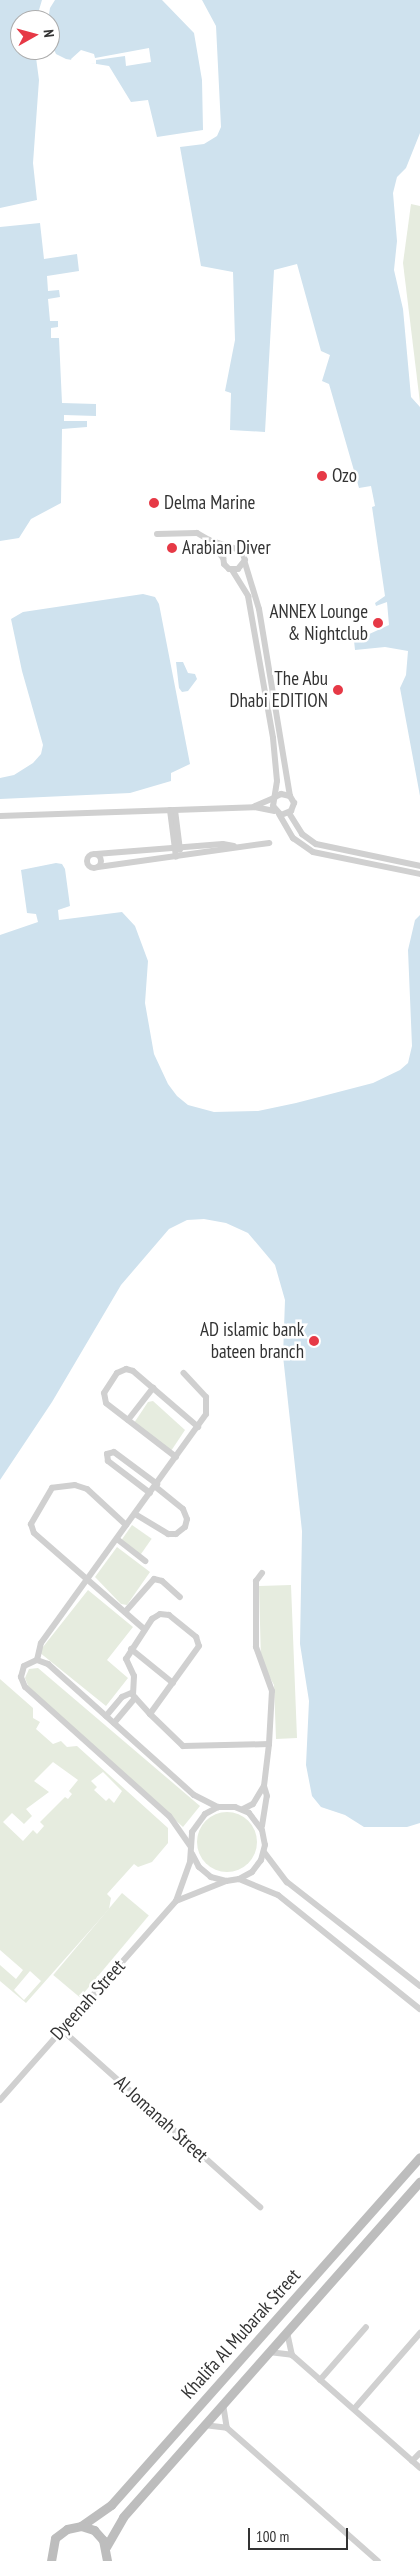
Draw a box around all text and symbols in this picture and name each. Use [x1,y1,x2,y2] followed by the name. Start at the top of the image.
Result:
[10,10,60,60] north arrow
[40,28,58,38] text: N
[332,465,357,487] place label: Ozo
[316,470,328,482] marker: Ozo
[164,492,255,514] place label: Delma Marine
[148,497,160,509] marker: Delma Marine
[182,537,271,559] place label: Arabian Diver
[166,542,178,554] marker: Arabian Diver
[269,601,368,645] place label: ANNEX Lounge & Nightclub
[372,617,384,629] marker: ANNEX Lounge & Nightclub
[230,668,328,712] place label: The Abu Dhabi EDITION
[332,684,344,696] marker: The Abu Dhabi EDITION
[200,1319,304,1363] place label: AD islamic bank bateen branch
[308,1335,320,1347] marker: AD islamic bank bateen branch
[46,1955,130,2045] street label: Dyeenah Street
[110,2071,212,2167] street label: Al Jomanah Street
[176,2264,306,2404] street label: Khalifa Al Mubarak Street
[250,2518,350,2550] scale bar
[256,2527,289,2546] text: 100 m

